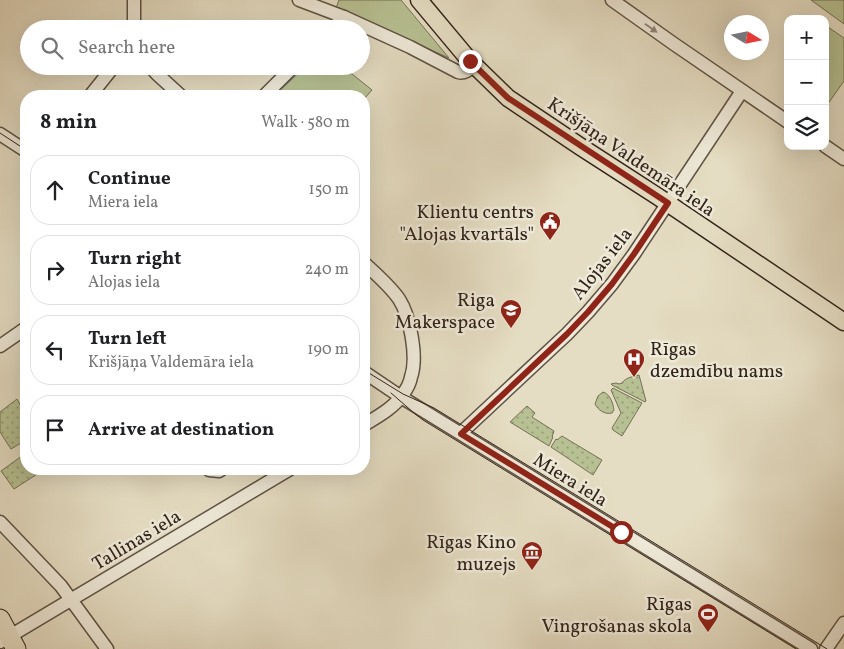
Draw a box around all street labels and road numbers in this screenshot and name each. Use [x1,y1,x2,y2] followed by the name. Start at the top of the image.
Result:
[542,92,720,224] street label: Krišjāņa Valdemāra iela
[566,222,639,306] street label: Alojas iela
[528,448,612,514] street label: Miera iela
[88,504,186,577] street label: Tallinas iela

